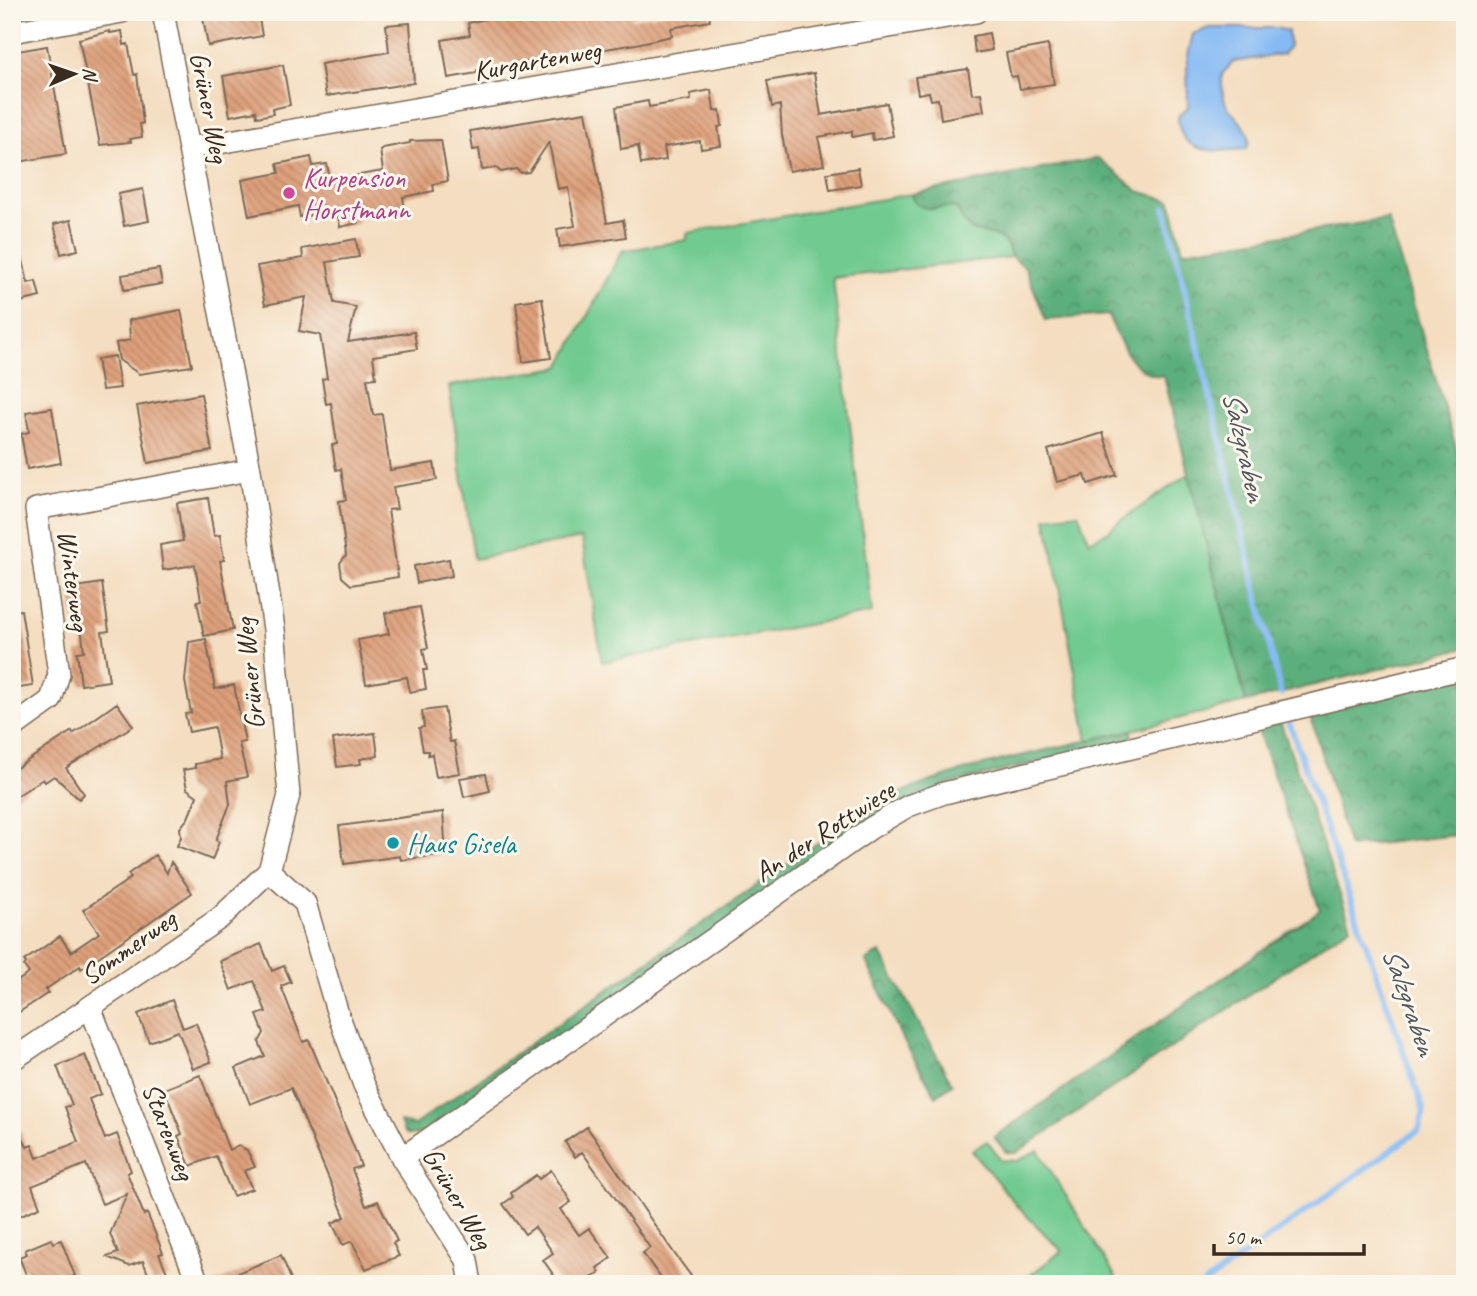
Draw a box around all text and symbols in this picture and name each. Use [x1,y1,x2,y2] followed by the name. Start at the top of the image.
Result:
[471,31,604,88] street label: Kurgartenweg
[38,38,108,108] north arrow
[182,49,238,167] street label: Grüner Weg
[78,67,102,83] text: N
[303,160,411,227] place label: Kurpension Horstmann
[281,185,297,201] marker: Kurpension Horstmann
[1214,387,1277,507] water label: Salzgraben
[50,528,99,634] street label: Winterweg
[226,615,272,731] street label: Grüner Weg
[747,772,903,889] street label: An der Rottwiese
[407,826,517,861] place label: Haus Gisela
[385,835,401,851] marker: Haus Gisela
[73,900,184,993] street label: Sommerweg
[1374,942,1447,1062] water label: Salzgraben
[135,1078,204,1186] street label: Starenweg
[415,1141,502,1257] street label: Grüner Weg
[1214,1212,1365,1256] scale bar
[1225,1224,1263,1250] text: 50 m

